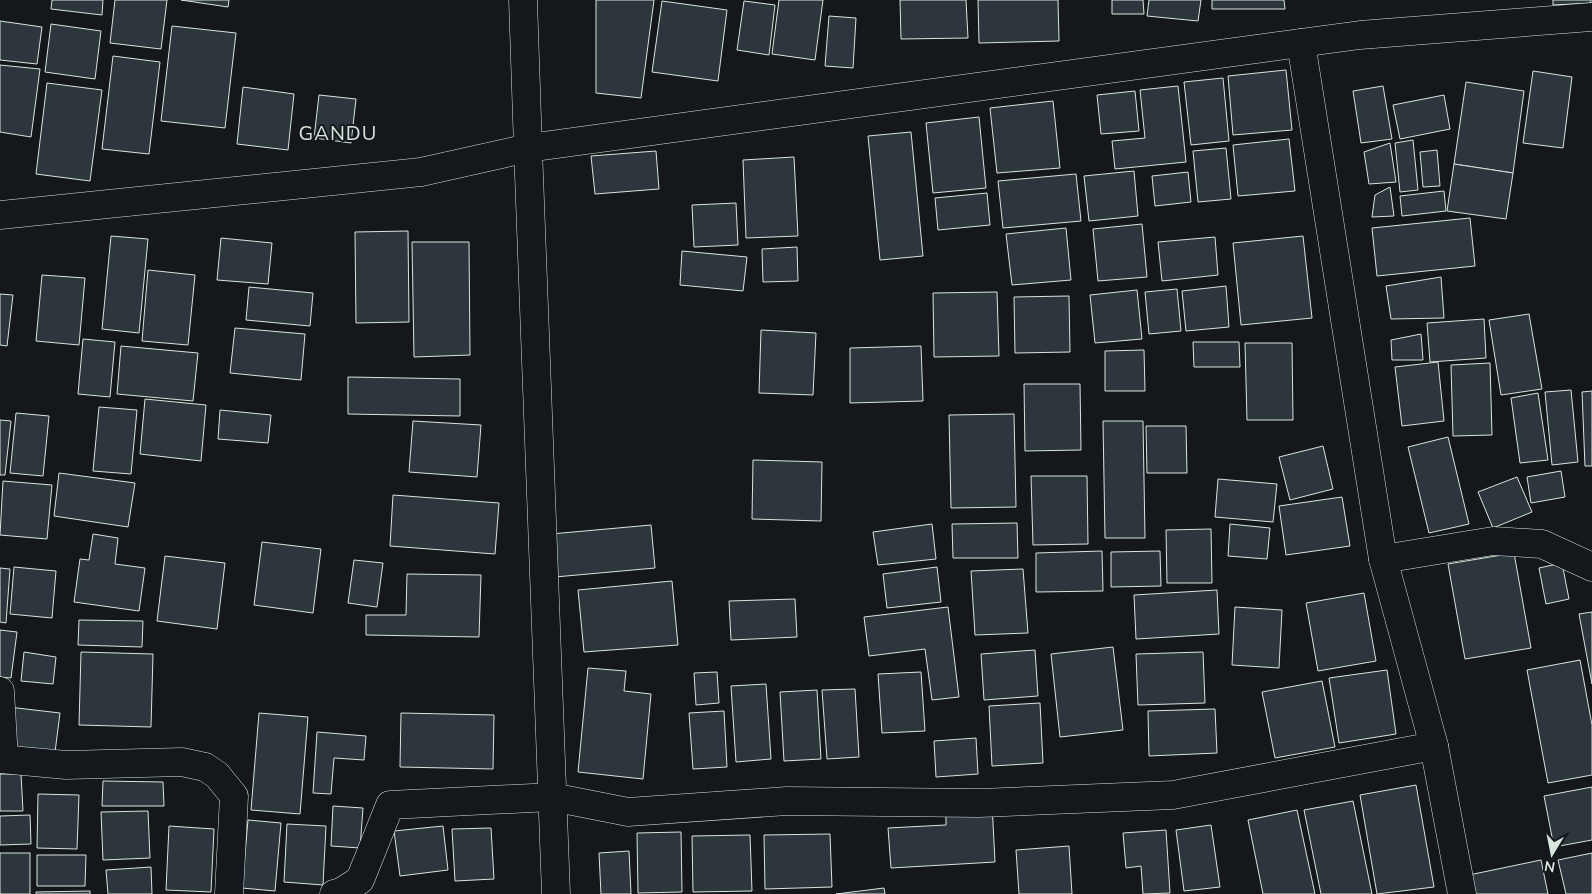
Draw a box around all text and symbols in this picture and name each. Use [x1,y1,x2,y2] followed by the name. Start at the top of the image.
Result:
[299,120,377,145] district label: GANDU
[1527,829,1577,879] north arrow
[1543,857,1557,877] text: N

